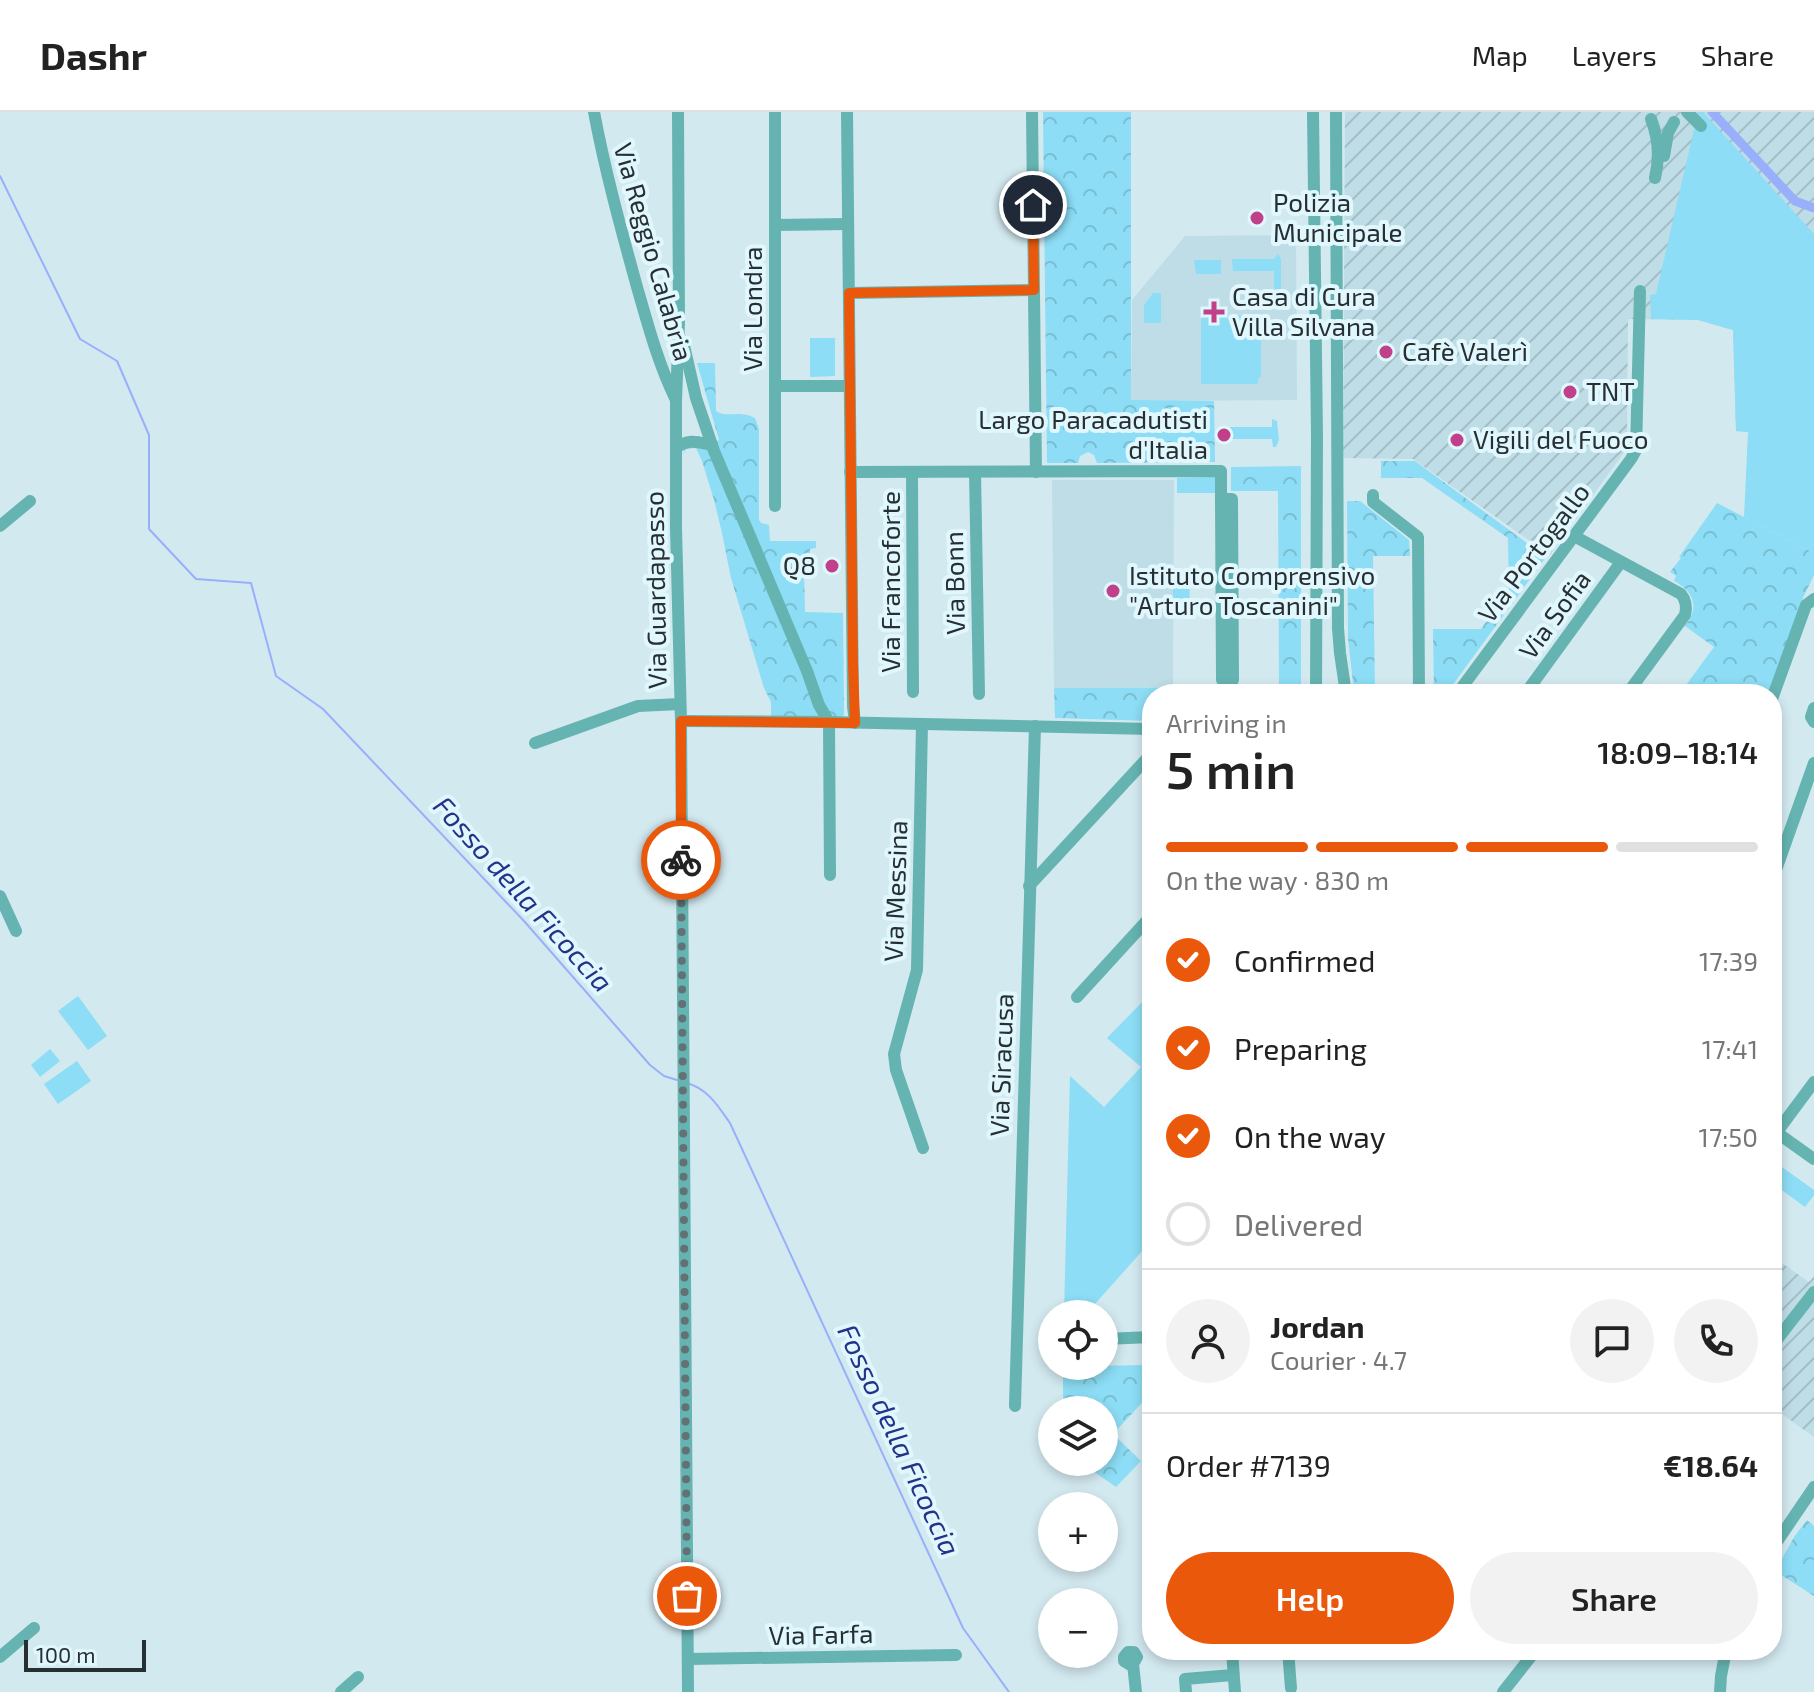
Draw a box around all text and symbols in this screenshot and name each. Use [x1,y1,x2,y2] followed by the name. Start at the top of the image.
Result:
[40,32,147,78] text: Dashr
[1472,38,1528,72] text: Map
[1572,38,1657,72] text: Layers
[1701,38,1774,72] text: Share
[608,139,700,364] street label: Via Reggio Calabria
[999,171,1067,239] pin
[1011,183,1055,227] icon: home
[1273,186,1402,247] place label: Polizia Municipale
[1248,209,1266,227] marker: Polizia Municipale
[736,246,767,372] street label: Via Londra
[1232,280,1376,341] place label: Casa di Cura Villa Silvana
[1203,301,1225,323] marker: Casa di Cura Villa Silvana
[1402,335,1528,366] place label: Cafè Valerì
[1377,343,1395,361] marker: Cafè Valerì
[1586,375,1635,406] place label: TNT
[1561,383,1579,401] marker: TNT
[978,403,1208,464] place label: Largo Paracadutisti d'Italia
[1473,423,1648,454] place label: Vigili del Fuoco
[1215,426,1233,444] marker: Largo Paracadutisti d'Italia
[1448,431,1466,449] marker: Vigili del Fuoco
[1470,476,1595,628] street label: Via Portogallo
[637,491,672,689] street label: Via Guardapasso
[874,491,905,673] street label: Via Francoforte
[937,531,970,635] street label: Via Bonn
[783,549,816,580] place label: Q8
[823,557,841,575] marker: Q8
[1129,559,1375,620] place label: Istituto Comprensivo "Arturo Toscanini"
[1511,564,1596,664] street label: Via Sofia
[1104,582,1122,600] marker: Istituto Comprensivo "Arturo Toscanini"
[1166,707,1287,738] text: Arriving in
[1597,734,1758,770] text: 18:09–18:14
[1166,737,1296,799] text: 5 min
[427,789,620,998] water label: Fosso della Ficoccia
[641,820,721,900] courier
[877,820,912,962] street label: Via Messina
[659,838,703,882] icon: bike
[1166,864,1389,895] text: On the way · 830 m
[1166,938,1210,982] icon: check
[1234,942,1375,978] text: Confirmed
[1699,945,1758,976] text: 17:39
[983,993,1018,1137] street label: Via Siracusa
[1166,1026,1210,1070] icon: check
[1234,1030,1367,1066] text: Preparing
[1702,1033,1758,1064] text: 17:41
[1166,1114,1210,1158] icon: check
[1234,1118,1386,1154] text: On the way
[1699,1121,1758,1152] text: 17:50
[1234,1206,1363,1242] text: Delivered
[1166,1299,1250,1383] button: person
[1570,1299,1654,1383] button: chat
[1674,1299,1758,1383] button: phone
[1038,1300,1118,1668] map controls
[1038,1300,1118,1380] button: locate
[1270,1308,1365,1344] text: Jordan
[831,1318,968,1561] water label: Fosso della Ficoccia
[1270,1344,1407,1375] text: Courier · 4.7
[1038,1396,1118,1476] button: layers
[1166,1447,1331,1483] text: Order #7139
[1663,1447,1758,1483] text: €18.64
[1038,1492,1118,1572] button: +
[1166,1552,1454,1644] button: Help
[1470,1552,1758,1644] button: Share
[653,1562,721,1630] pin
[665,1574,709,1618] icon: bag
[1038,1588,1118,1668] button: −
[768,1617,874,1650] street label: Via Farfa
[24,1636,146,1672] scale bar
[36,1641,95,1667] text: 100 m

